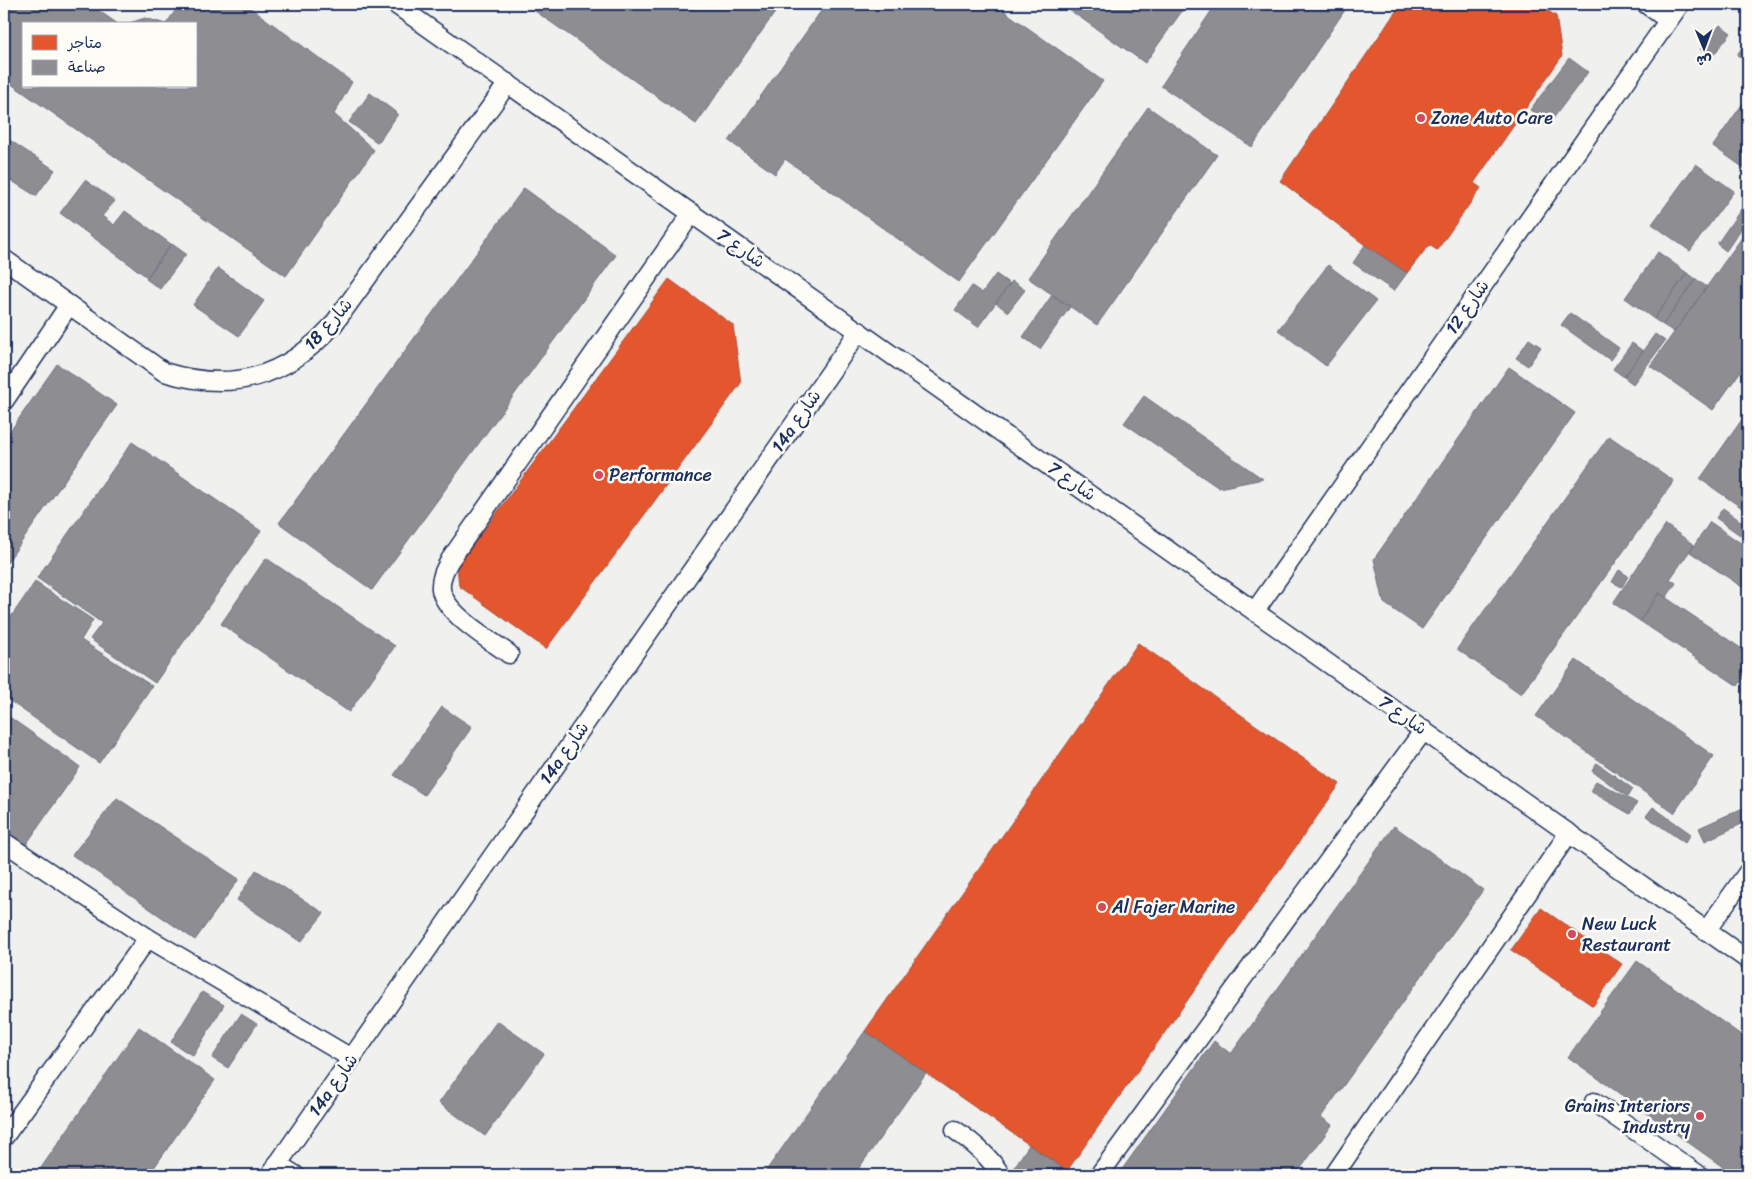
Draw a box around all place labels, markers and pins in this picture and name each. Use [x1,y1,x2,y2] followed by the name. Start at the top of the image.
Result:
[1431,102,1553,134] place label: Zone Auto Care
[1415,112,1427,124] marker: Zone Auto Care
[609,459,712,491] place label: Performance
[593,469,605,481] marker: Performance
[1111,891,1235,923] place label: Al Fajer Marine
[1096,901,1108,913] marker: Al Fajer Marine
[1582,908,1671,961] place label: New Luck Restaurant
[1566,928,1578,940] marker: New Luck Restaurant
[1565,1090,1691,1143] place label: Grains Interiors Industry
[1694,1110,1706,1122] marker: Grains Interiors Industry

